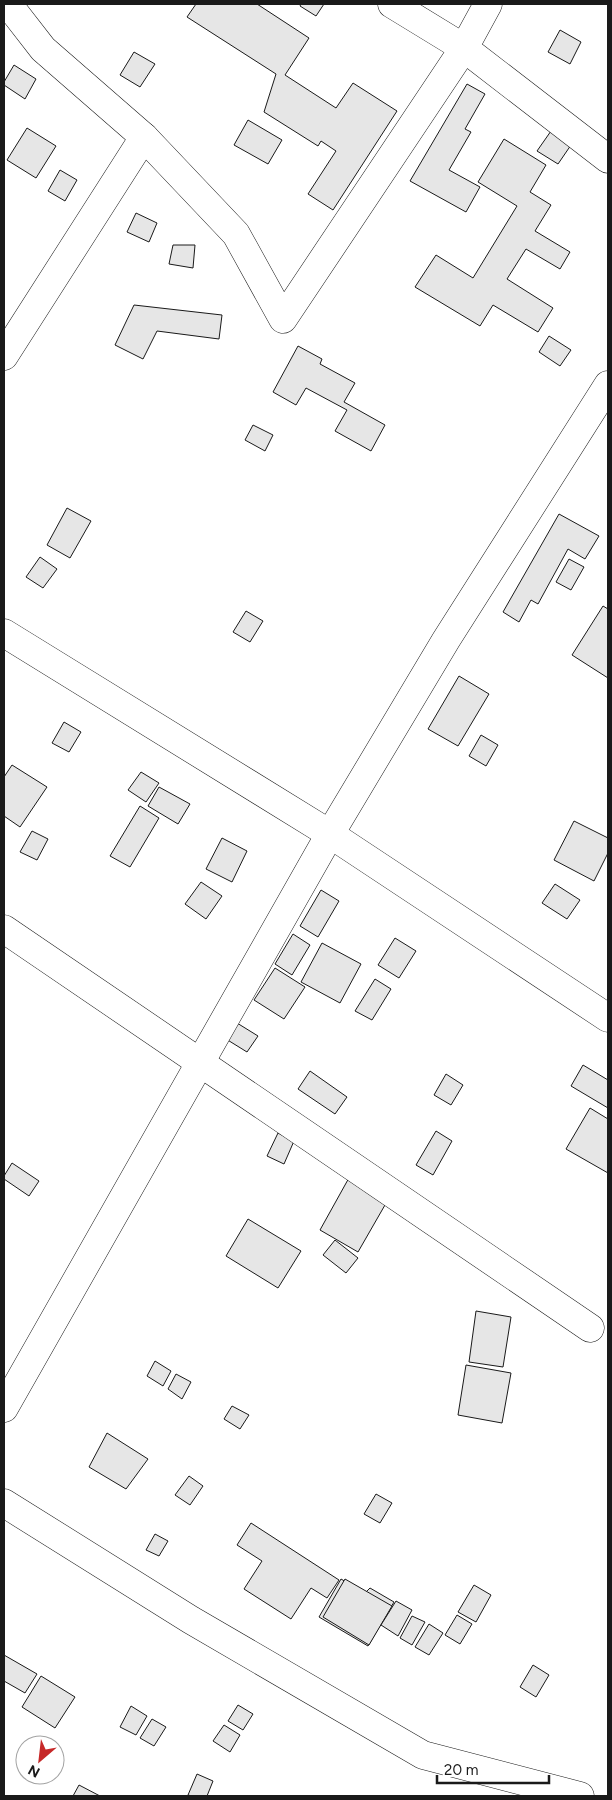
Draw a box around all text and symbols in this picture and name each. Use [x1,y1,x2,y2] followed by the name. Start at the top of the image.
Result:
[15,1735,65,1785] north arrow
[437,1752,550,1784] scale bar
[25,1761,43,1781] text: N
[444,1761,478,1779] text: 20 m

